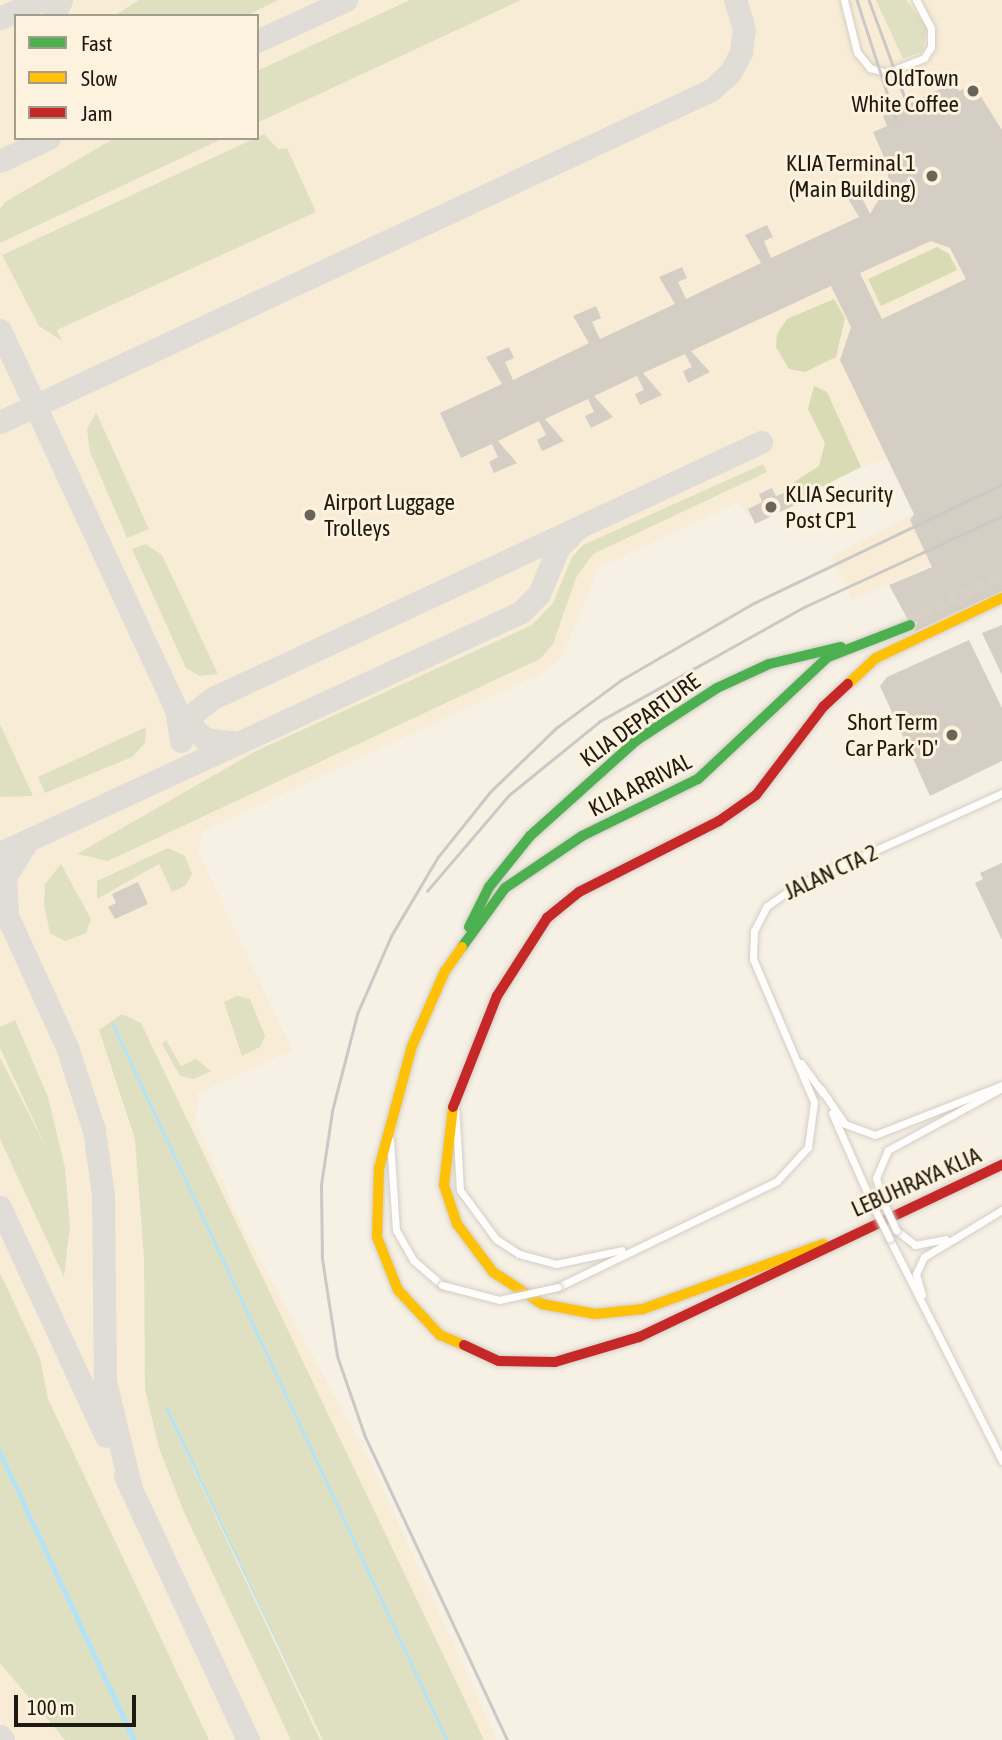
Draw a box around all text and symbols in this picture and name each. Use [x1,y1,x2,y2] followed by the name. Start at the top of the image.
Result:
[14,14,259,140] legend
[81,31,112,55] text: Fast
[851,64,959,118] place label: OldTown White Coffee
[81,66,117,90] text: Slow
[965,83,981,99] marker: OldTown White Coffee
[81,101,113,125] text: Jam
[786,149,916,203] place label: KLIA Terminal 1 (Main Building)
[922,166,942,186] marker: KLIA Terminal 1 (Main Building)
[785,480,893,534] place label: KLIA Security Post CP1
[324,488,455,542] place label: Airport Luggage Trolleys
[763,499,779,515] marker: KLIA Security Post CP1
[302,507,318,523] marker: Airport Luggage Trolleys
[575,667,705,773] street label: KLIA DEPARTURE
[845,708,938,762] place label: Short Term Car Park 'D'
[944,727,960,743] marker: Short Term Car Park 'D'
[584,747,696,823] street label: KLIA ARRIVAL
[780,838,882,906] street label: JALAN CTA 2
[847,1141,985,1223] street label: LEBUHRAYA KLIA
[18,1680,140,1724] scale bar
[27,1695,75,1719] text: 100 m

